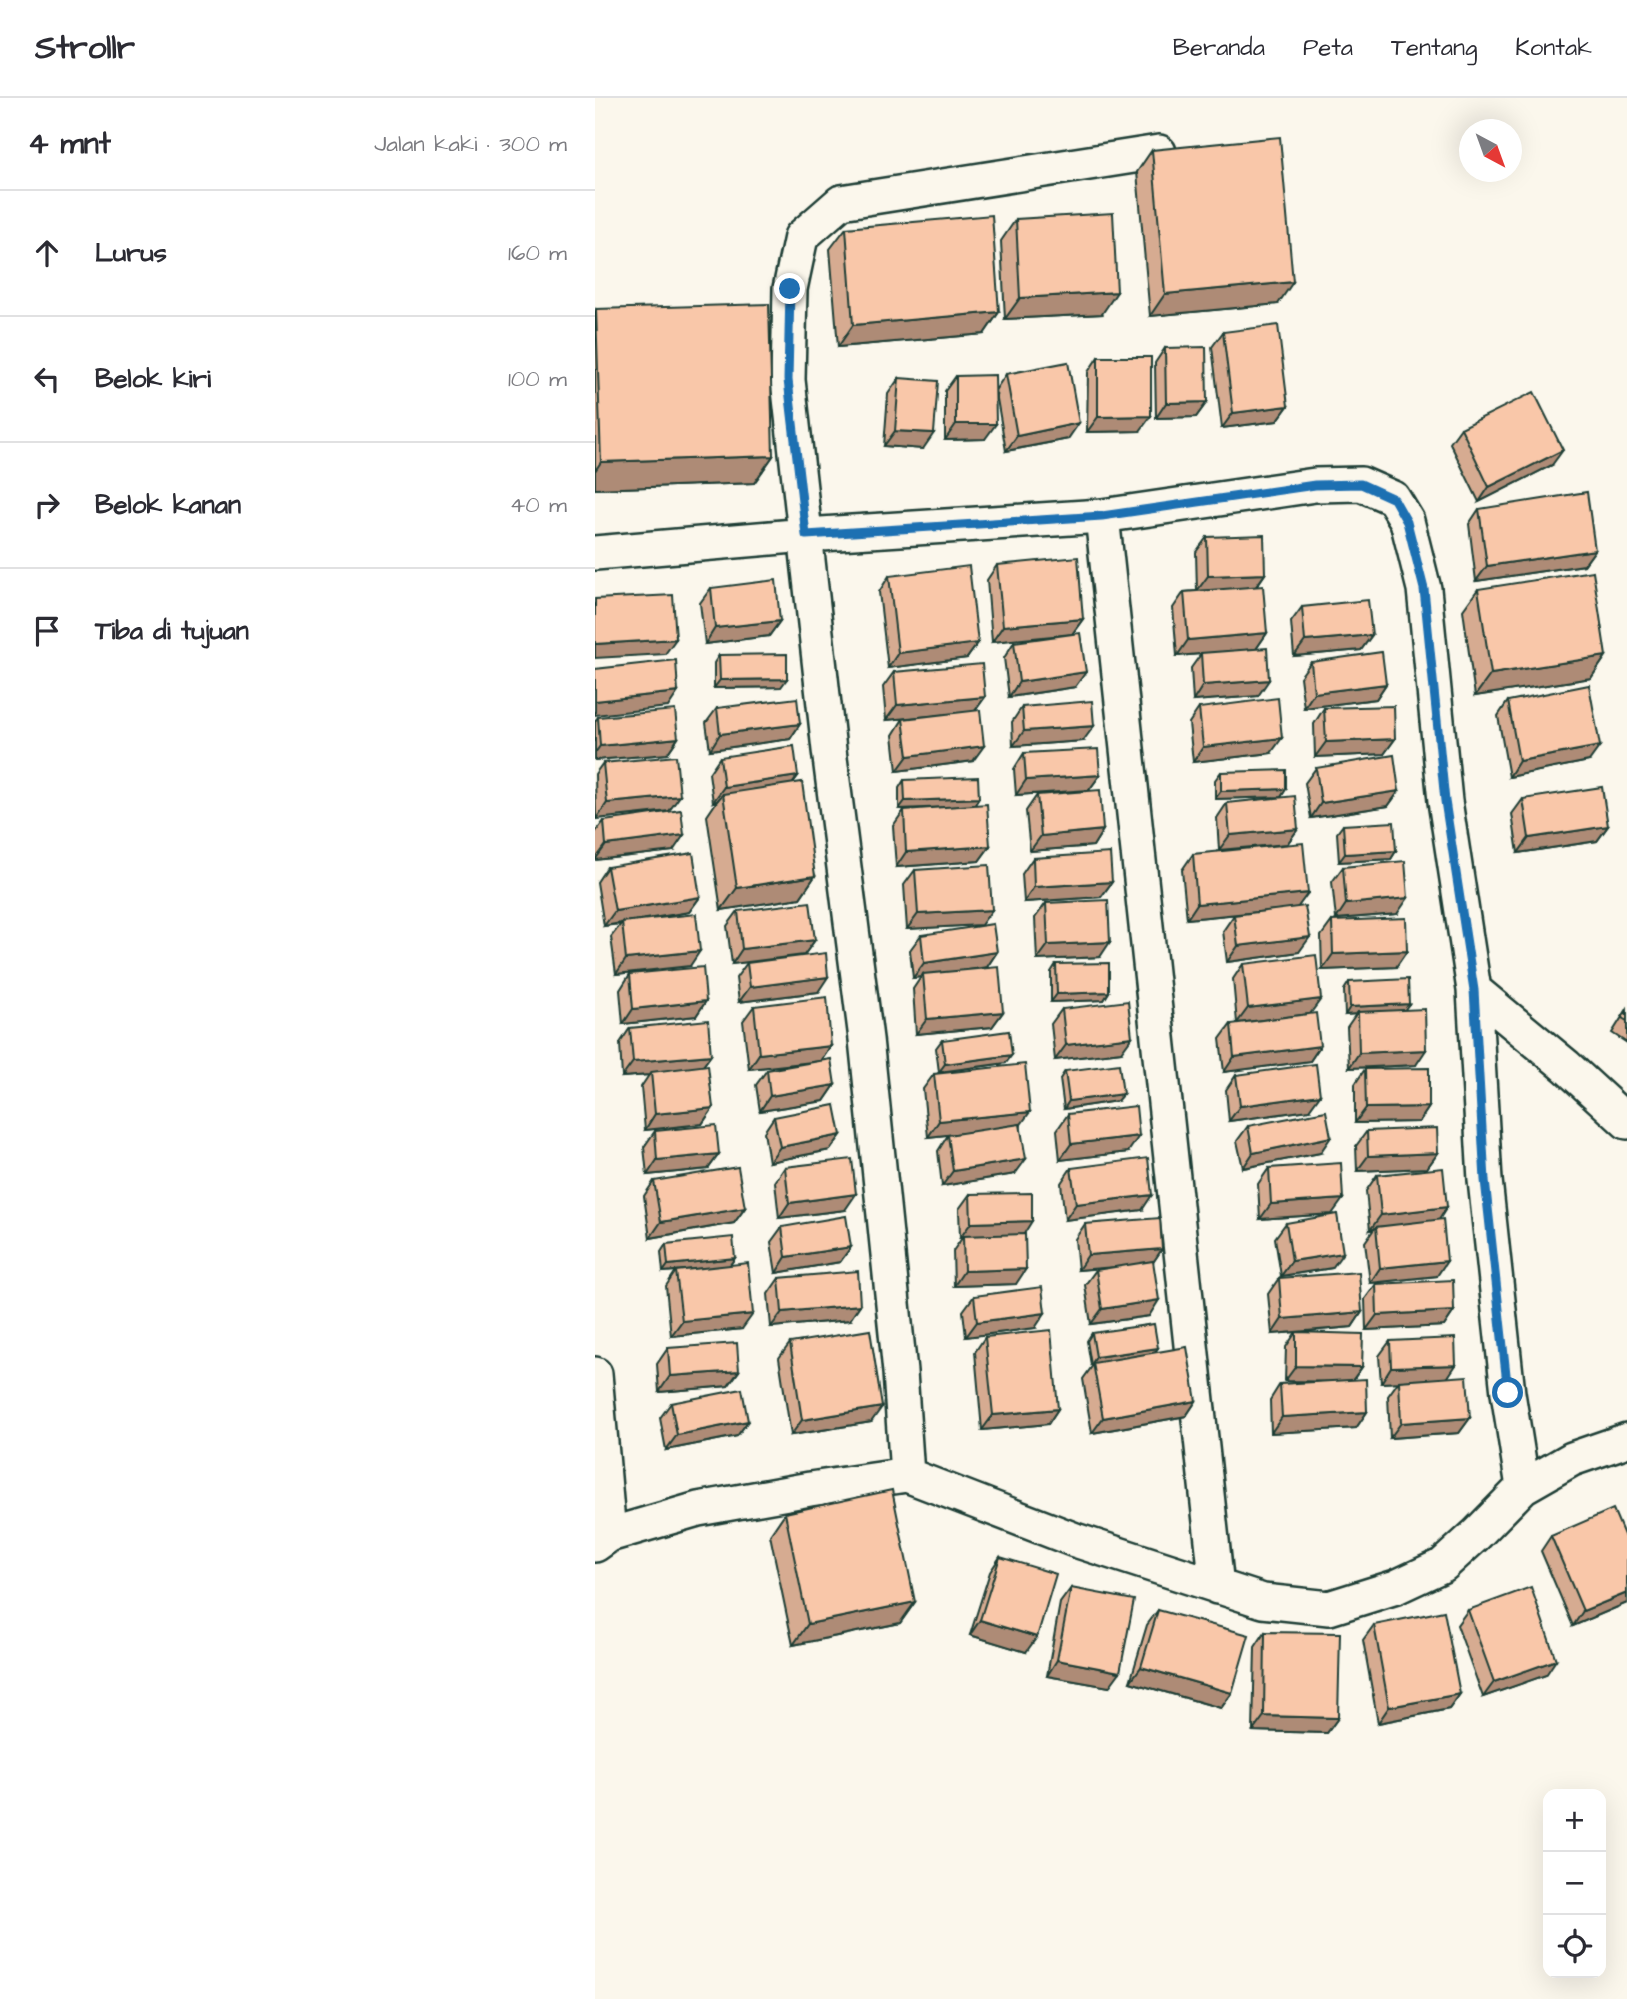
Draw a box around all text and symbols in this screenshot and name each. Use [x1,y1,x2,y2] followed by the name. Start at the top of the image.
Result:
[35,25,135,71] text: Strollr
[1173,31,1265,65] text: Beranda
[1303,31,1353,65] text: Peta
[1391,31,1477,65] text: Tentang
[1515,31,1592,65] text: Kontak
[1459,119,1522,182] north arrow
[28,123,111,165] text: 4 mnt
[374,128,567,160] text: Jalan kaki · 300 m
[28,234,66,272] icon: ahead
[95,235,167,271] text: Lurus
[508,237,567,269] text: 160 m
[774,273,805,304] route end
[28,360,66,398] icon: left
[95,361,211,397] text: Belok kiri
[508,363,567,395] text: 100 m
[28,486,66,524] icon: right
[95,487,241,523] text: Belok kanan
[510,489,567,521] text: 40 m
[28,612,66,650] icon: arrive
[95,613,249,649] text: Tiba di tujuan
[1492,1377,1523,1408] route start
[1543,1789,1606,1978] map controls
[1543,1789,1606,1852] button: +
[1543,1852,1606,1915] button: −
[1543,1915,1606,1978] button: locate

